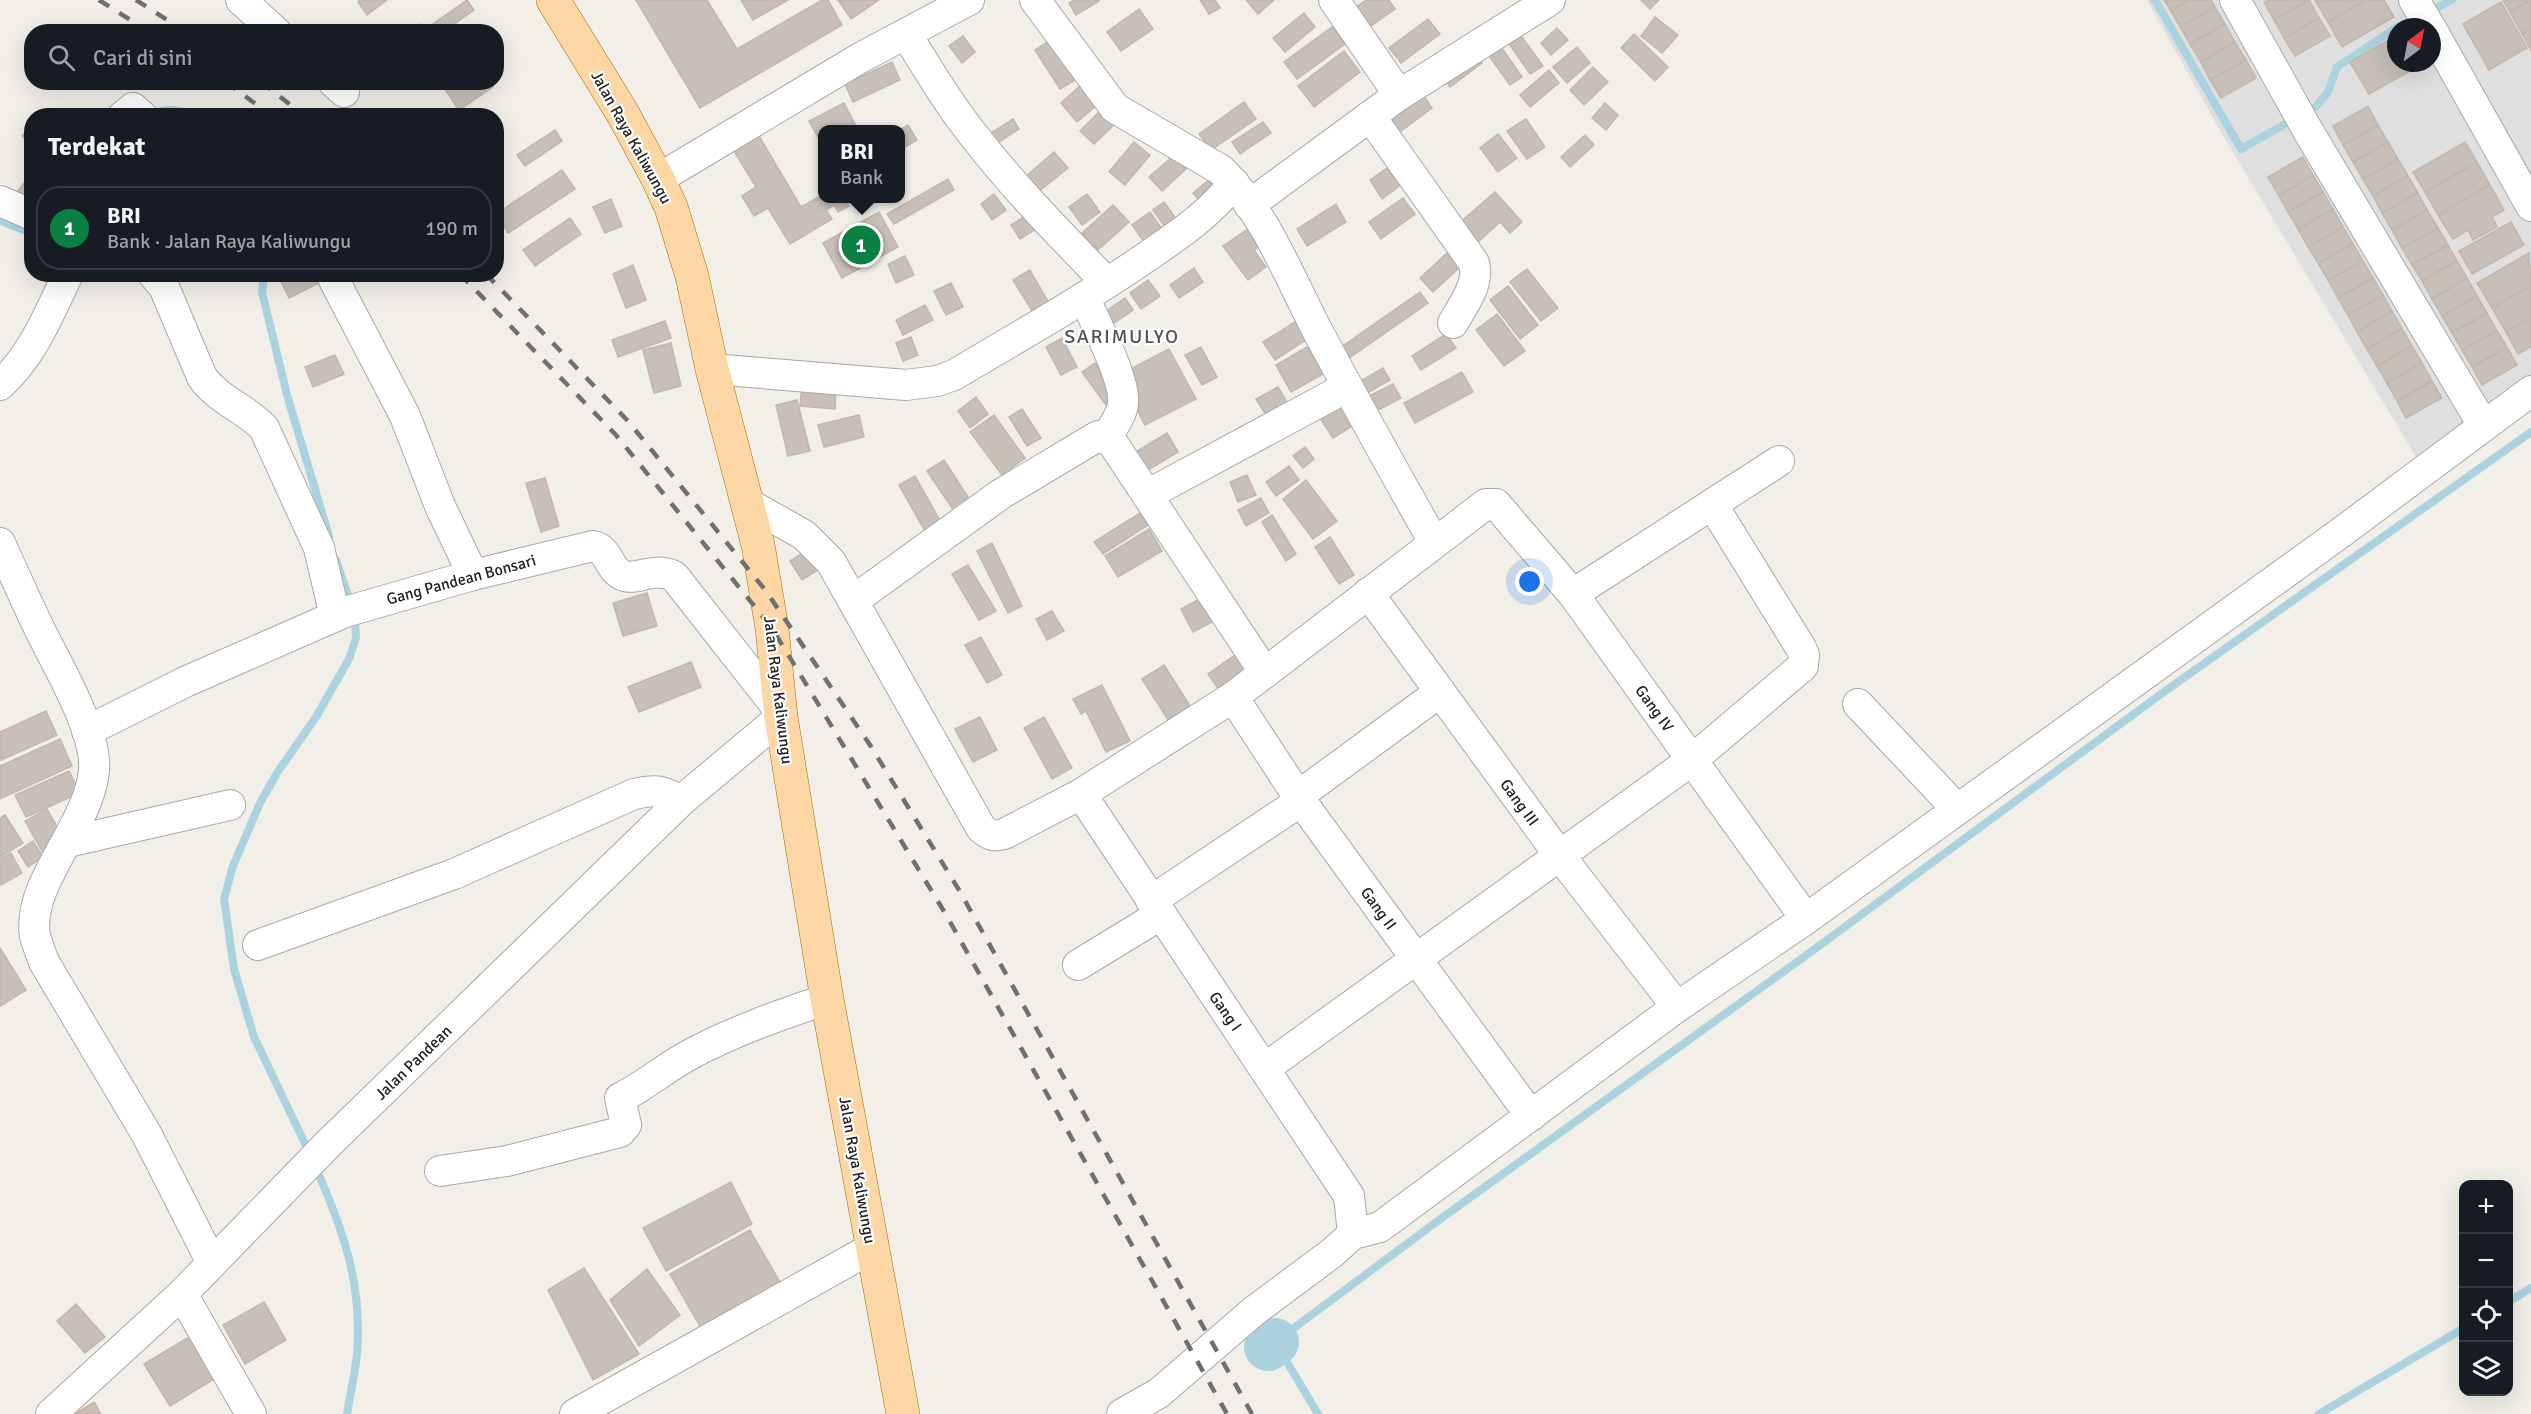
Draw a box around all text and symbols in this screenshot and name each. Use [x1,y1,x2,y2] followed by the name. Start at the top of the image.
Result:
[2387,18,2441,72] north arrow
[24,24,504,90] search box
[45,41,78,74] icon: search
[93,44,193,71] text: Cari di sini
[586,67,676,207] street label: Jalan Raya Kaliwungu
[818,125,905,203] popup
[48,131,145,163] text: Terdekat
[840,138,874,165] text: BRI
[840,165,883,190] text: Bank
[107,202,141,229] text: BRI
[64,216,75,241] text: 1
[425,216,478,241] text: 190 m
[842,222,880,268] pin: 1
[107,229,351,254] text: Bank · Jalan Raya Kaliwungu
[1064,324,1180,349] district label: SARIMULYO
[384,550,538,610] street label: Gang Pandean Bonsari
[1515,567,1544,596] your location
[759,615,797,765] street label: Jalan Raya Kaliwungu
[1631,681,1678,736] street label: Gang IV
[1495,775,1543,830] street label: Gang III
[1356,883,1401,934] street label: Gang II
[1204,988,1246,1035] street label: Gang I
[371,1021,456,1104] street label: Jalan Pandean
[834,1095,880,1245] street label: Jalan Raya Kaliwungu
[2459,1180,2513,1396] map controls
[2459,1180,2513,1234] button: +
[2459,1234,2513,1288] button: −
[2459,1288,2513,1342] button: locate
[2459,1342,2513,1396] button: layers

